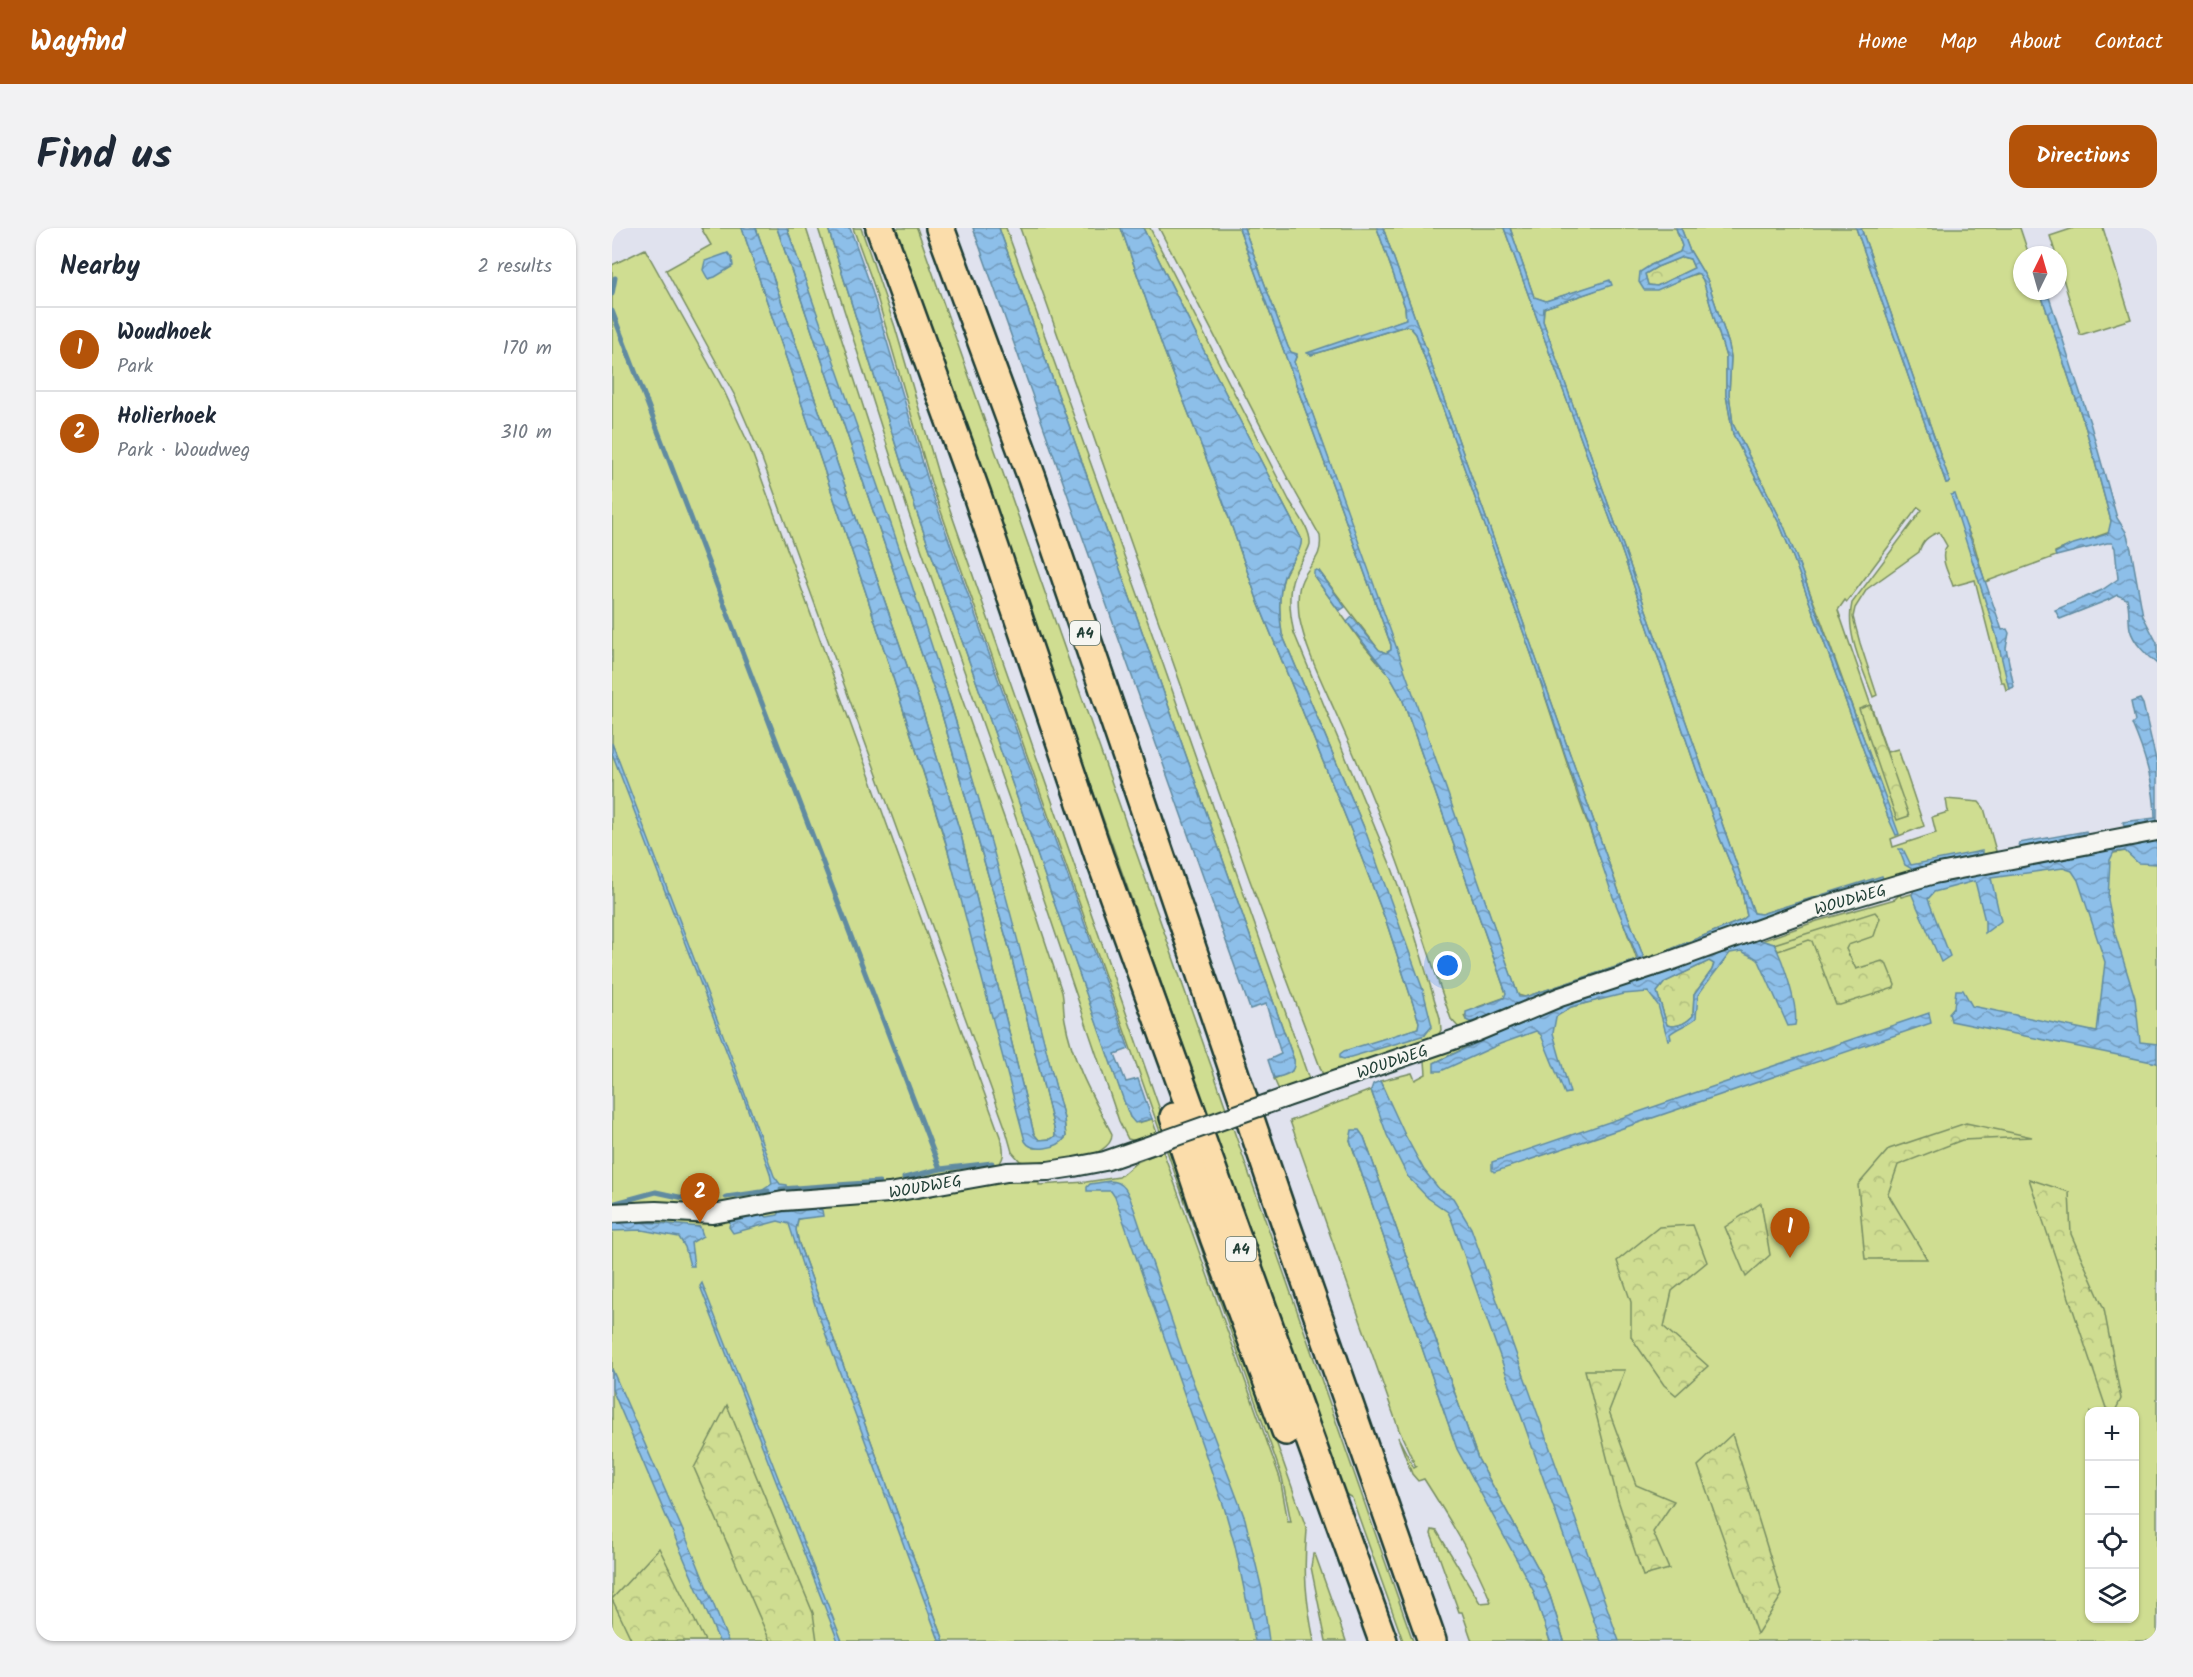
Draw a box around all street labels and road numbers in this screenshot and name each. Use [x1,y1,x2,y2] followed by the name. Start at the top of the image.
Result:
[1070,621,1100,645] road number: A4
[1811,878,1889,923] street label: WOUDWEG
[1354,1039,1431,1086] street label: WOUDWEG
[887,1169,964,1206] street label: WOUDWEG
[1226,1237,1256,1261] road number: A4

